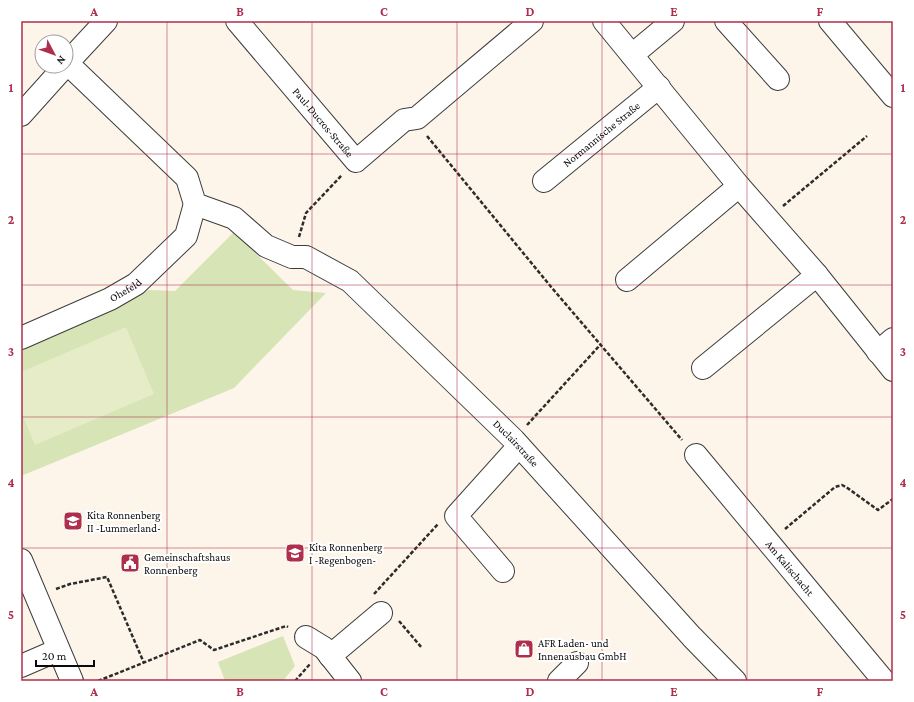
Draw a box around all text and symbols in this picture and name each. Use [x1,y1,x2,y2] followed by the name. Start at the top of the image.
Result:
[89,4,98,19] text: A
[236,4,244,19] text: B
[380,4,388,19] text: C
[526,4,535,19] text: D
[670,4,678,19] text: E
[817,4,824,19] text: F
[34,34,74,74] north arrow
[54,54,69,68] text: N
[9,80,14,95] text: 1
[901,80,906,95] text: 1
[290,85,356,160] street label: Paul-Ducros-Straße
[561,99,642,169] street label: Normannische Straße
[8,212,15,227] text: 2
[900,212,907,227] text: 2
[107,276,144,304] street label: Ohefeld
[8,344,14,359] text: 3
[900,344,906,359] text: 3
[491,417,541,469] street label: Duclairstraße
[7,475,15,490] text: 4
[899,475,907,490] text: 4
[87,509,161,534] place label: Kita Ronnenberg II -Lummerland-
[62,510,84,532] school or university icon: Kita Ronnenberg II -Lummerland-
[764,538,817,598] street label: Am Kalischacht
[309,541,383,567] place label: Kita Ronnenberg I -Regenbogen-
[284,542,306,564] school or university icon: Kita Ronnenberg I -Regenbogen-
[144,551,230,577] place label: Gemeinschaftshaus Ronnenberg
[119,552,141,574] public building icon: Gemeinschaftshaus Ronnenberg
[8,607,14,622] text: 5
[900,607,906,622] text: 5
[538,637,626,662] place label: AFR Laden- und Innenausbau GmbH
[513,638,535,660] shop icon: AFR Laden- und Innenausbau GmbH
[36,642,94,668] scale bar
[42,649,67,663] text: 20 m
[89,684,98,699] text: A
[236,684,244,699] text: B
[380,684,388,699] text: C
[526,684,535,699] text: D
[670,684,678,699] text: E
[817,684,824,699] text: F

